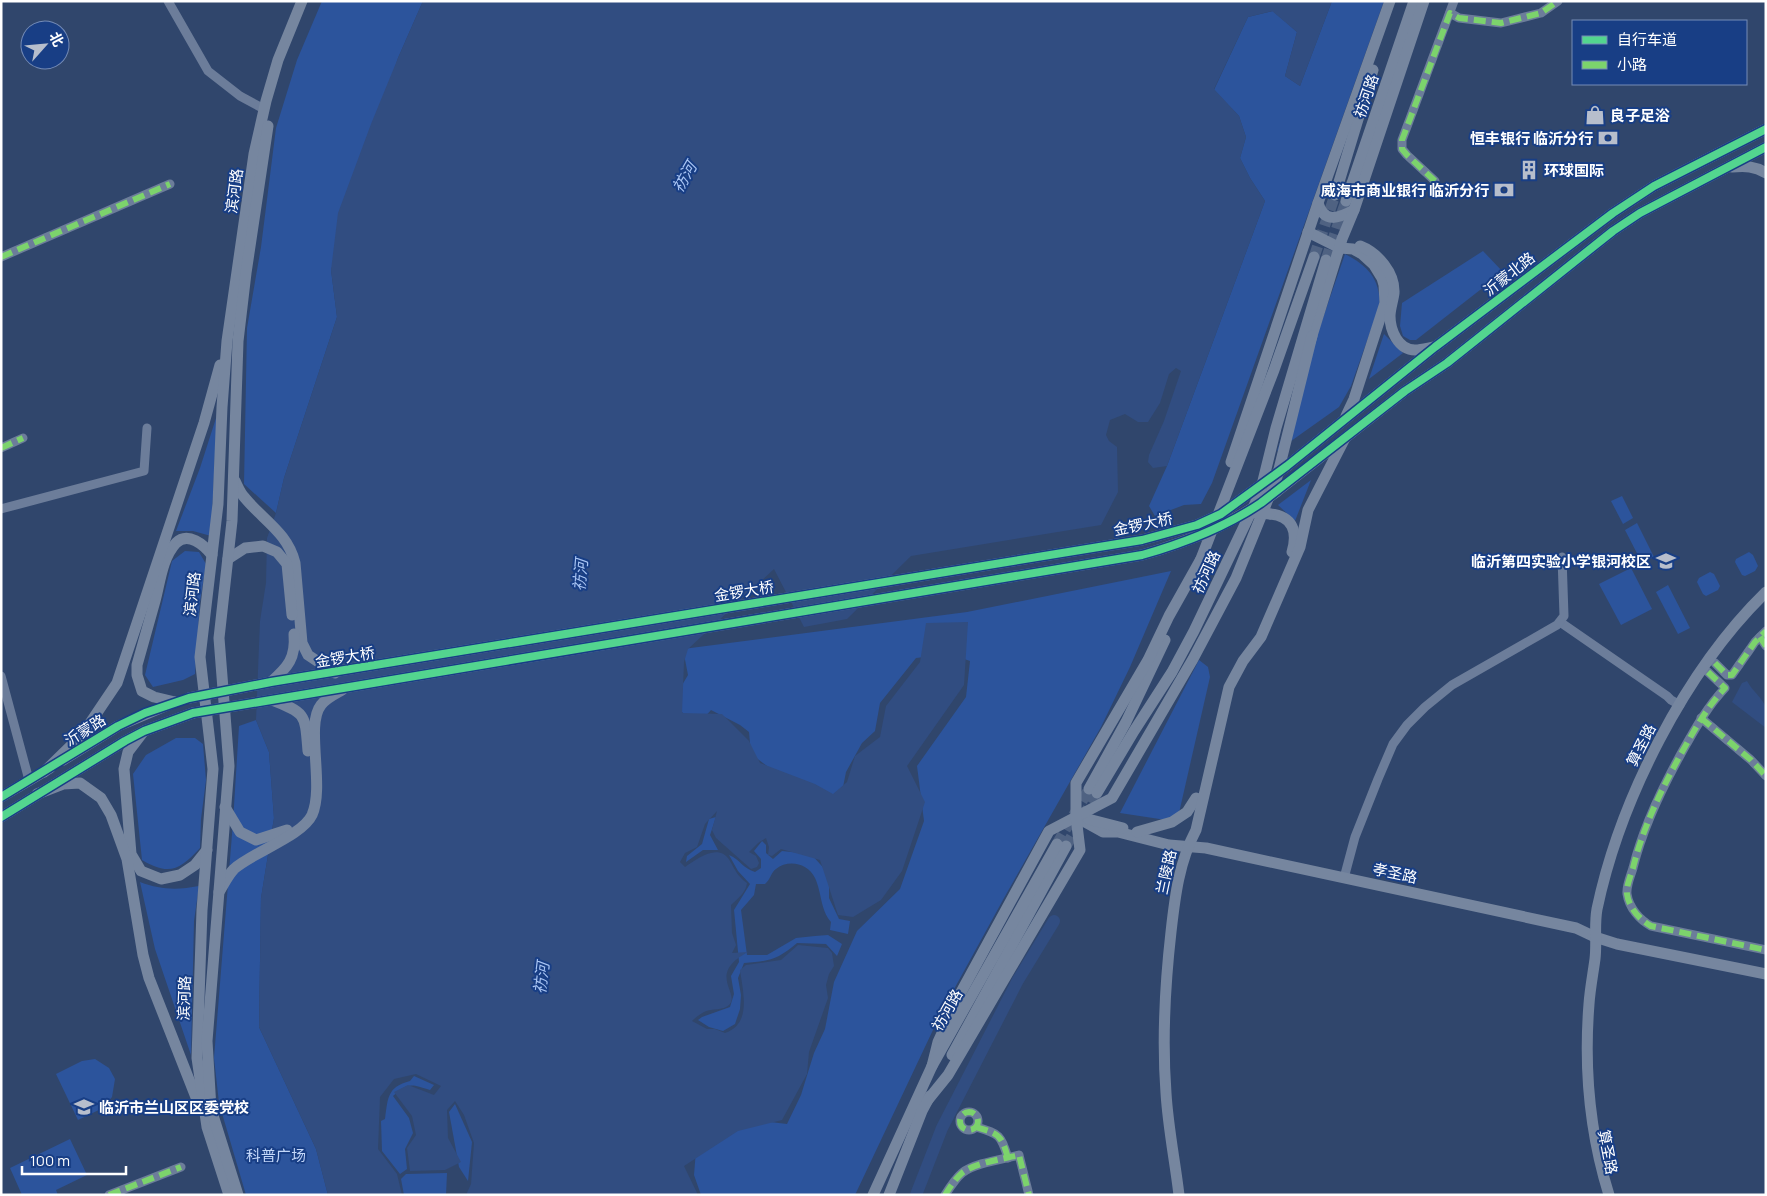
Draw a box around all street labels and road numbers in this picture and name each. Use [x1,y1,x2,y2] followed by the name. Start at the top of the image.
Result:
[1349,71,1383,121] street label: 祊河路
[220,167,248,215] street label: 滨河路
[1479,247,1539,301] street label: 沂蒙北路
[1111,507,1175,541] street label: 金锣大桥
[1187,547,1225,597] street label: 祊河路
[179,570,205,618] street label: 滨河路
[713,576,775,606] street label: 金锣大桥
[314,642,376,672] street label: 金锣大桥
[60,709,110,751] street label: 沂蒙路
[1621,720,1661,770] street label: 算圣路
[1151,848,1181,896] street label: 兰陵路
[1371,858,1419,888] street label: 孝圣路
[173,975,195,1021] street label: 滨河路
[927,985,967,1035] street label: 祊河路
[1593,1128,1623,1176] street label: 算圣路

